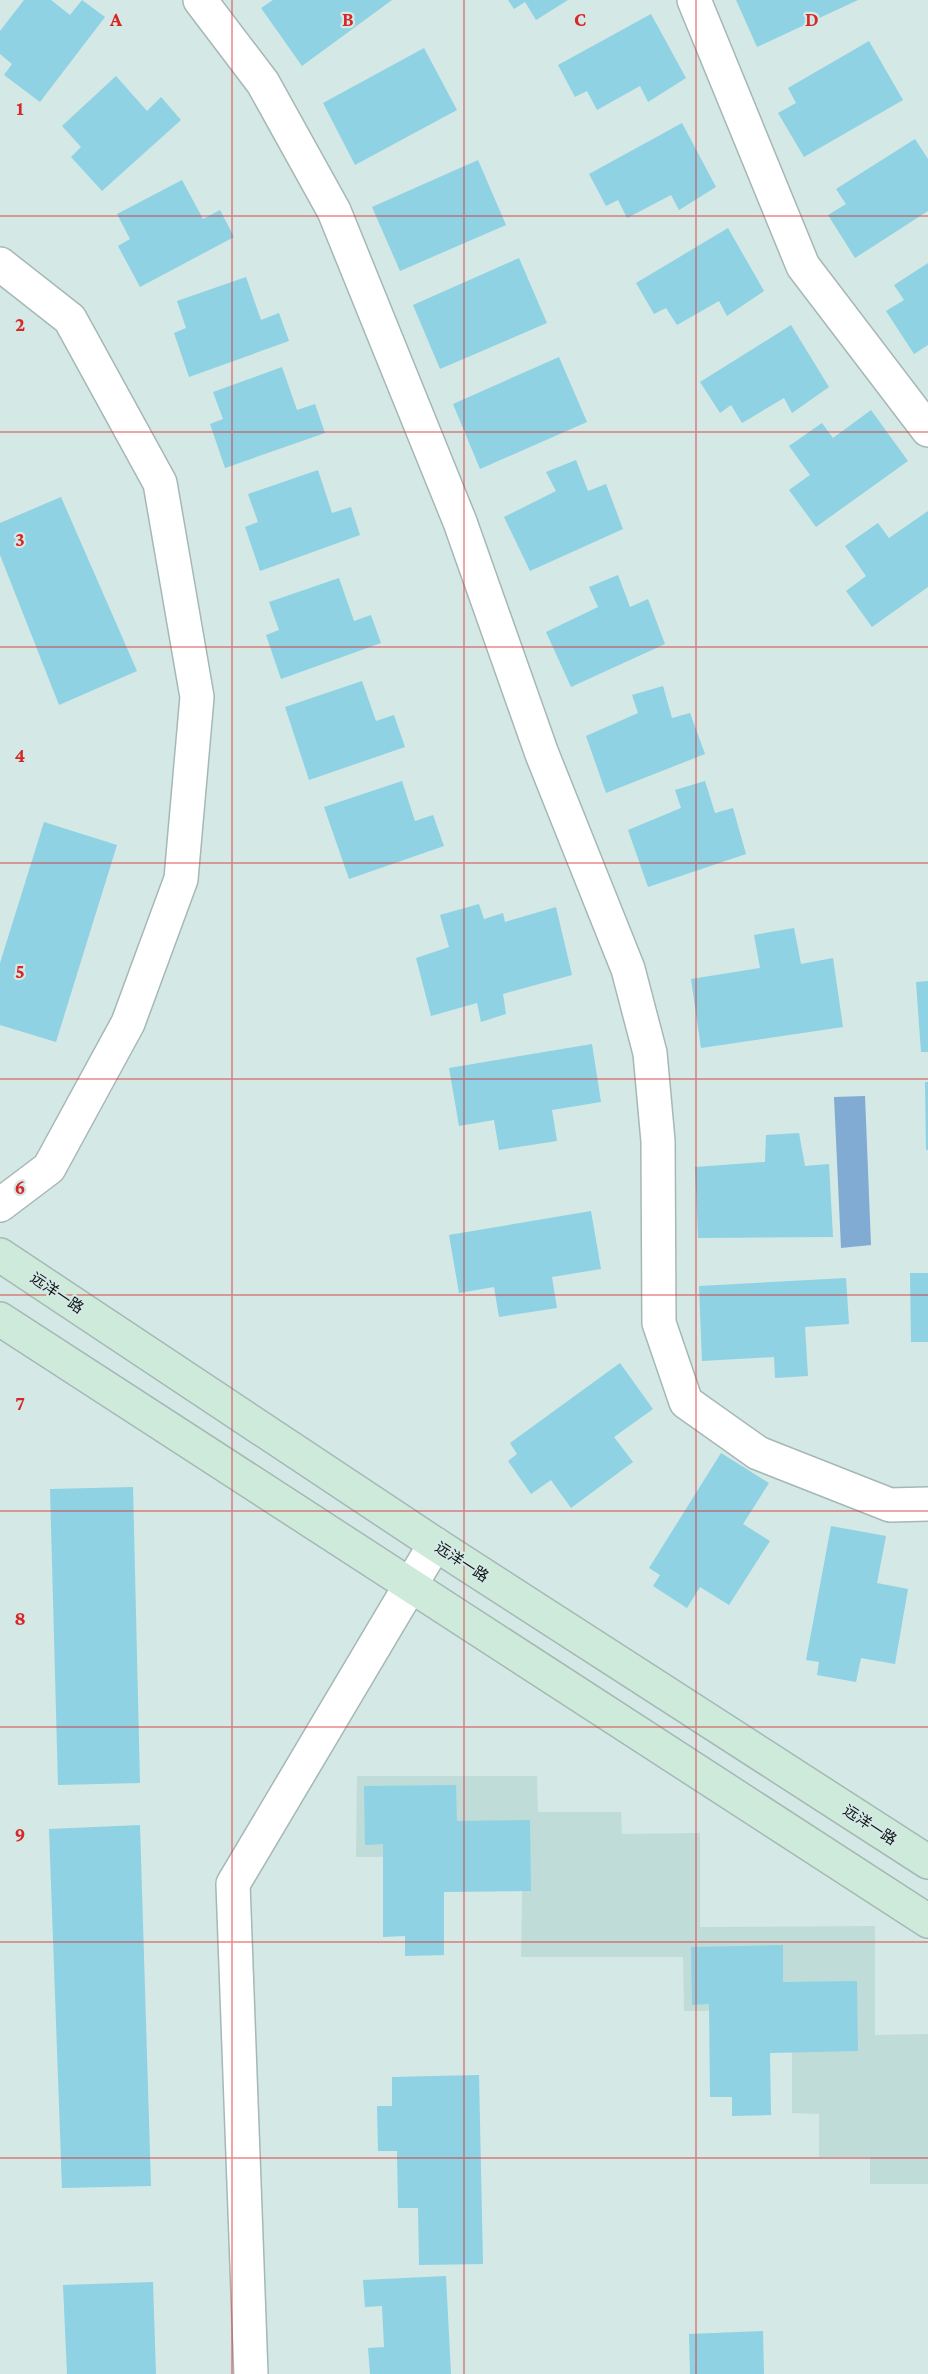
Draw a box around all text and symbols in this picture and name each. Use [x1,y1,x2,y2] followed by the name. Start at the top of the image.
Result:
[109,8,123,30] text: A
[342,8,354,30] text: B
[574,8,586,30] text: C
[805,8,819,30] text: D
[16,97,24,119] text: 1
[15,313,25,335] text: 2
[15,528,25,550] text: 3
[15,744,26,766] text: 4
[15,960,25,982] text: 5
[15,1176,25,1198] text: 6
[28,1270,86,1316] street label: 远洋一路
[15,1392,25,1414] text: 7
[432,1539,492,1585] street label: 远洋一路
[14,1607,26,1629] text: 8
[840,1802,900,1848] street label: 远洋一路
[15,1823,25,1845] text: 9

